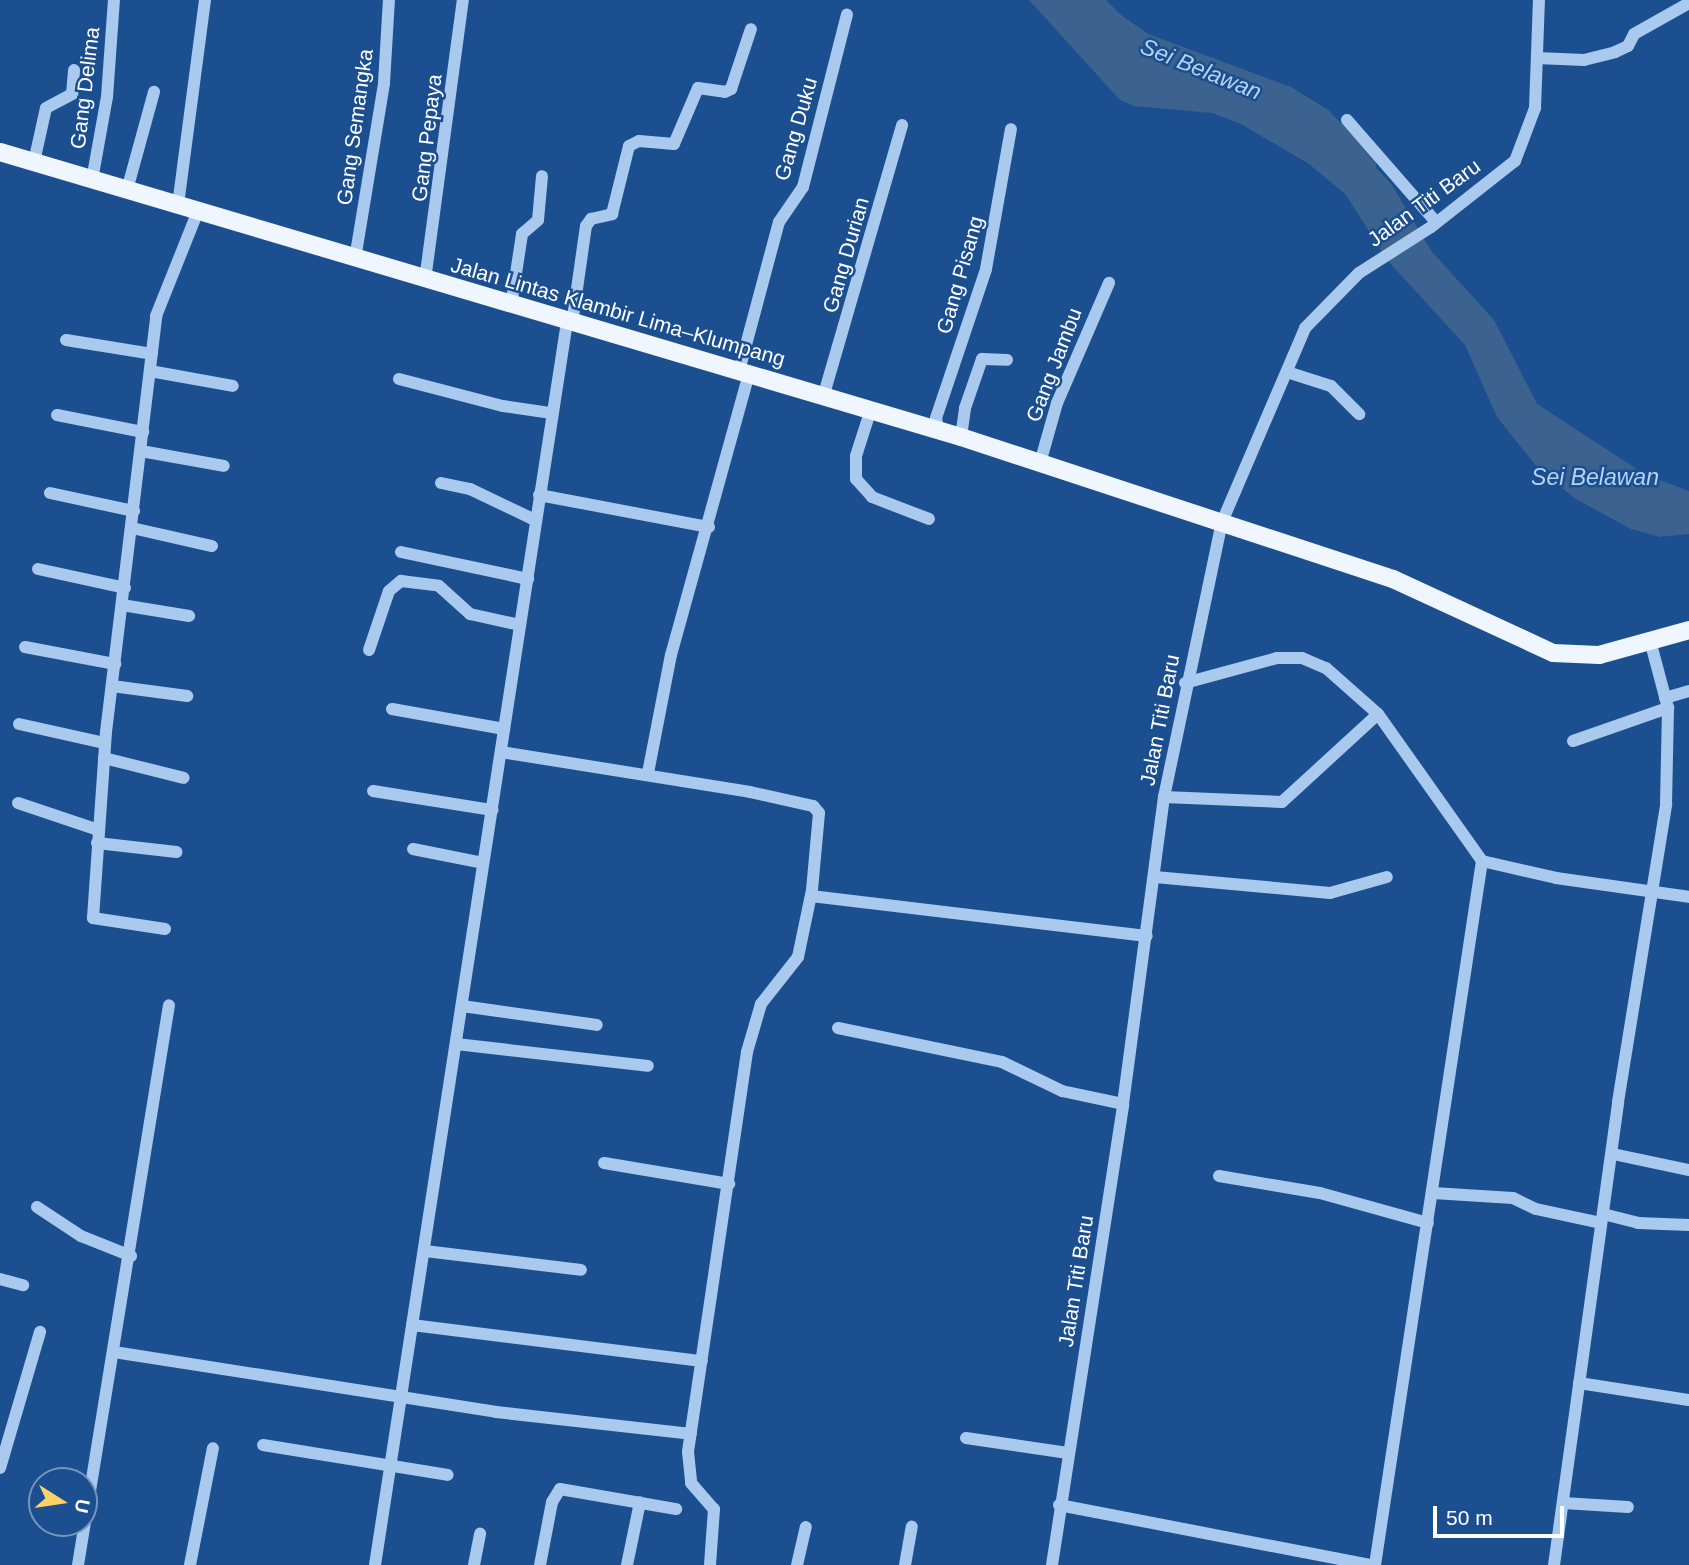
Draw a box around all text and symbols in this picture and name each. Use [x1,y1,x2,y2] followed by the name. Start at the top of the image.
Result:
[65,26,105,150] street label: Gang Delima
[1137,32,1265,106] water label: Sei Belawan
[332,47,378,207] street label: Gang Semangka
[407,73,447,203] street label: Gang Pepaya
[769,74,823,184] street label: Gang Duku
[1363,154,1485,252] street label: Jalan Titi Baru
[817,194,875,316] street label: Gang Durian
[931,213,989,337] street label: Gang Pisang
[448,252,788,372] street label: Jalan Lintas Klambir Lima–Klumpang
[1021,304,1087,426] street label: Gang Jambu
[1531,463,1659,491] water label: Sei Belawan
[1135,652,1185,788] street label: Jalan Titi Baru
[1053,1213,1099,1349] street label: Jalan Titi Baru
[28,1467,98,1537] north arrow
[1437,1492,1568,1536] scale bar
[70,1497,94,1515] text: U
[1446,1506,1493,1529] text: 50 m

